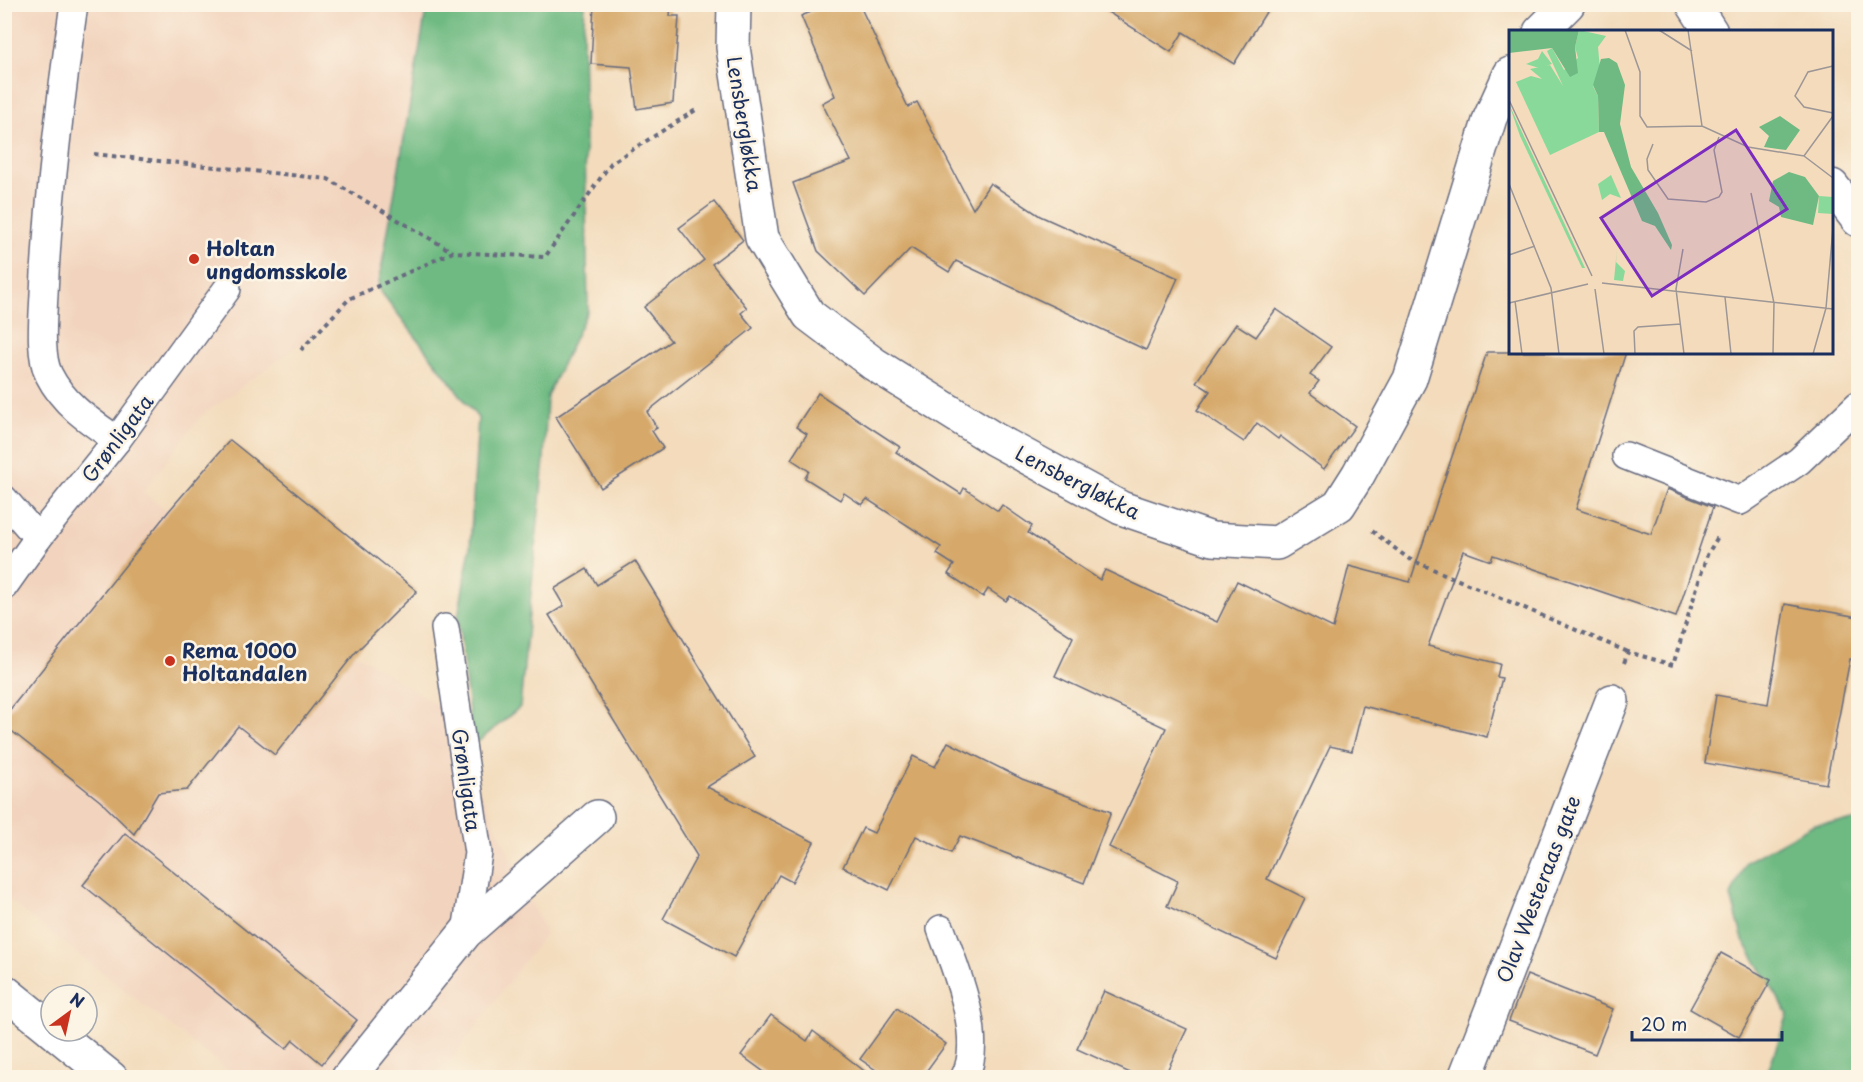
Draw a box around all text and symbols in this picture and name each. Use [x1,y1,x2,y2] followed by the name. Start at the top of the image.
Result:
[1509,30,1833,354] inset map
[719,54,771,194] street label: Lensbergløkka
[206,233,347,286] place label: Holtan ungdomsskole
[187,252,201,266] marker: Holtan ungdomsskole
[74,387,160,488] street label: Grønligata
[1010,438,1146,527] street label: Lensbergløkka
[182,635,307,688] place label: Rema 1000 Holtandalen
[163,654,177,668] marker: Rema 1000 Holtandalen
[445,727,489,834] street label: Grønligata
[1488,791,1588,987] street label: Olav Westeraas gate
[39,983,99,1043] north arrow
[66,986,90,1013] text: N
[1632,1004,1782,1042] scale bar
[1641,1010,1687,1037] text: 20 m

